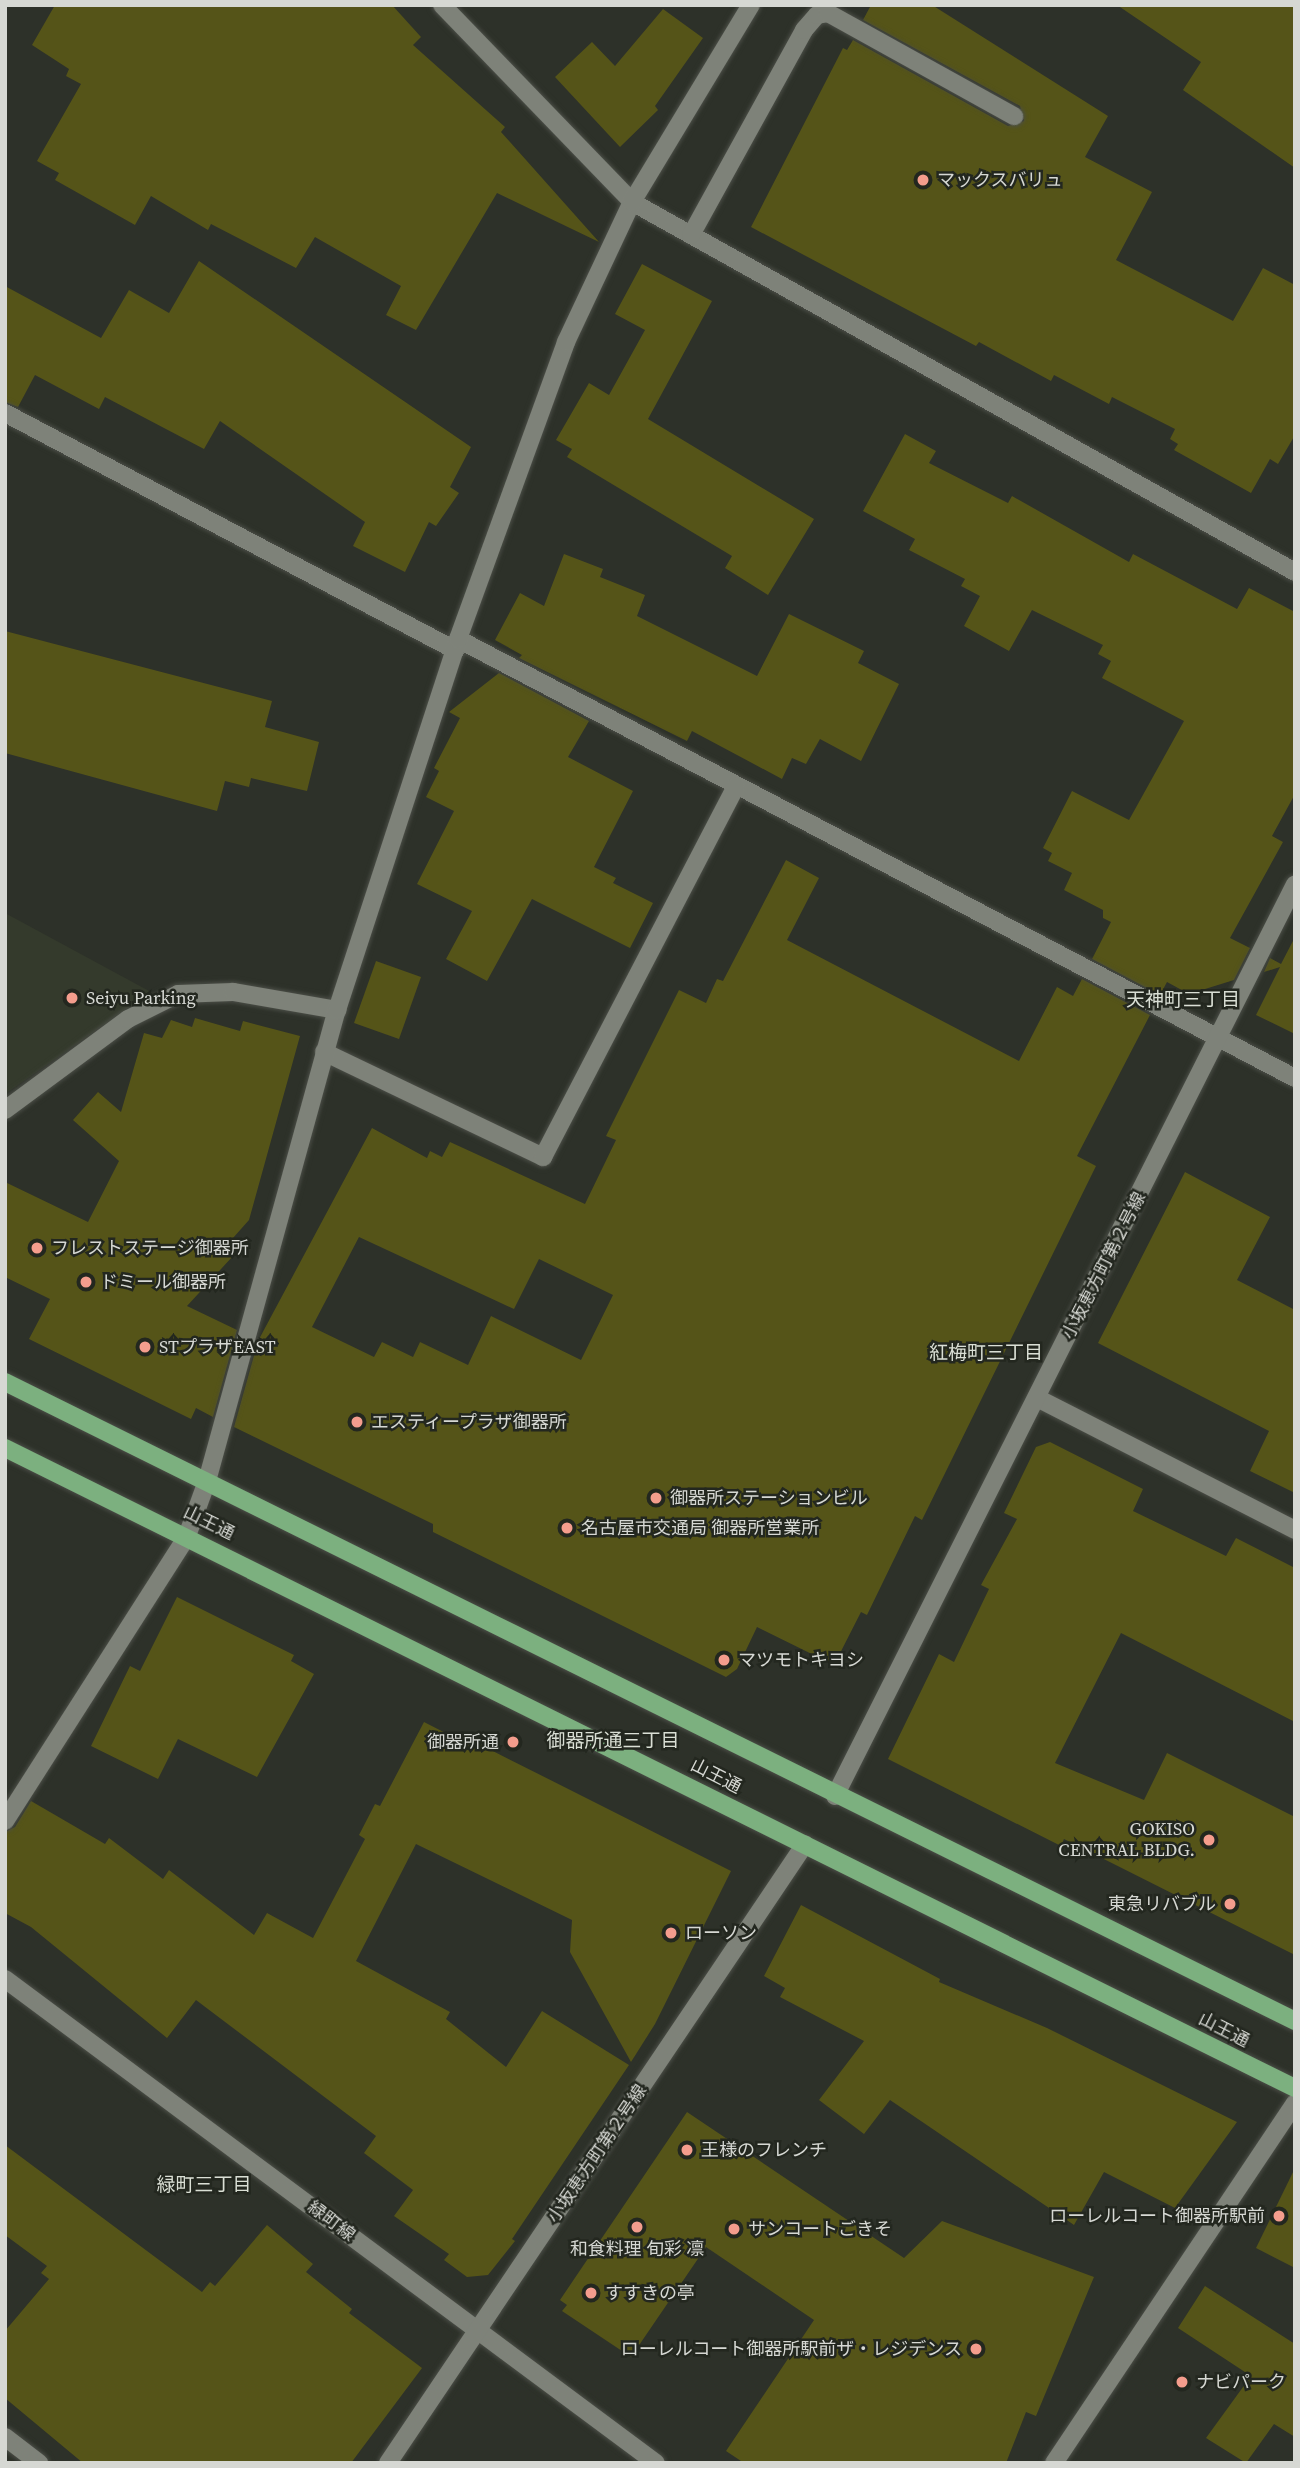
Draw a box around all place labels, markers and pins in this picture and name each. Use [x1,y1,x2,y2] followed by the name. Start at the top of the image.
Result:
[937,169,1063,191] place label: マックスバリュ
[915,172,931,188] marker: マックスバリュ
[86,987,196,1009] place label: Seiyu Parking
[64,990,80,1006] marker: Seiyu Parking
[51,1237,249,1259] place label: フレストステージ御器所
[29,1240,45,1256] marker: フレストステージ御器所
[100,1271,226,1293] place label: ドミール御器所
[78,1274,94,1290] marker: ドミール御器所
[159,1336,276,1358] place label: STプラザEAST
[137,1339,153,1355] marker: STプラザEAST
[371,1411,569,1433] place label: エスティープラザ御器所
[349,1414,365,1430] marker: エスティープラザ御器所
[670,1487,868,1509] place label: 御器所ステーションビル
[648,1490,664,1506] marker: 御器所ステーションビル
[581,1517,819,1539] place label: 名古屋市交通局 御器所営業所
[559,1520,575,1536] marker: 名古屋市交通局 御器所営業所
[738,1649,864,1671] place label: マツモトキヨシ
[716,1652,732,1668] marker: マツモトキヨシ
[427,1731,499,1753] place label: 御器所通
[505,1734,521,1750] marker: 御器所通
[1058,1819,1195,1862] place label: GOKISO CENTRAL BLDG.
[1201,1832,1217,1848] marker: GOKISO CENTRAL BLDG.
[1108,1893,1216,1915] place label: 東急リバブル
[1222,1896,1238,1912] marker: 東急リバブル
[685,1922,757,1944] place label: ローソン
[663,1925,679,1941] marker: ローソン
[701,2139,827,2161] place label: 王様のフレンチ
[679,2142,695,2158] marker: 王様のフレンチ
[1049,2205,1265,2227] place label: ローレルコート御器所駅前
[1271,2208,1287,2224] marker: ローレルコート御器所駅前
[748,2218,892,2240] place label: サンコートごきそ
[629,2219,645,2235] marker: 和食料理 旬彩 凛
[726,2221,742,2237] marker: サンコートごきそ
[570,2238,704,2260] place label: 和食料理 旬彩 凛
[605,2282,695,2304] place label: すすきの亭
[583,2285,599,2301] marker: すすきの亭
[620,2338,962,2360] place label: ローレルコート御器所駅前ザ・レジデンス
[968,2341,984,2357] marker: ローレルコート御器所駅前ザ・レジデンス
[1196,2371,1286,2393] place label: ナビパーク
[1174,2374,1190,2390] marker: ナビパーク

